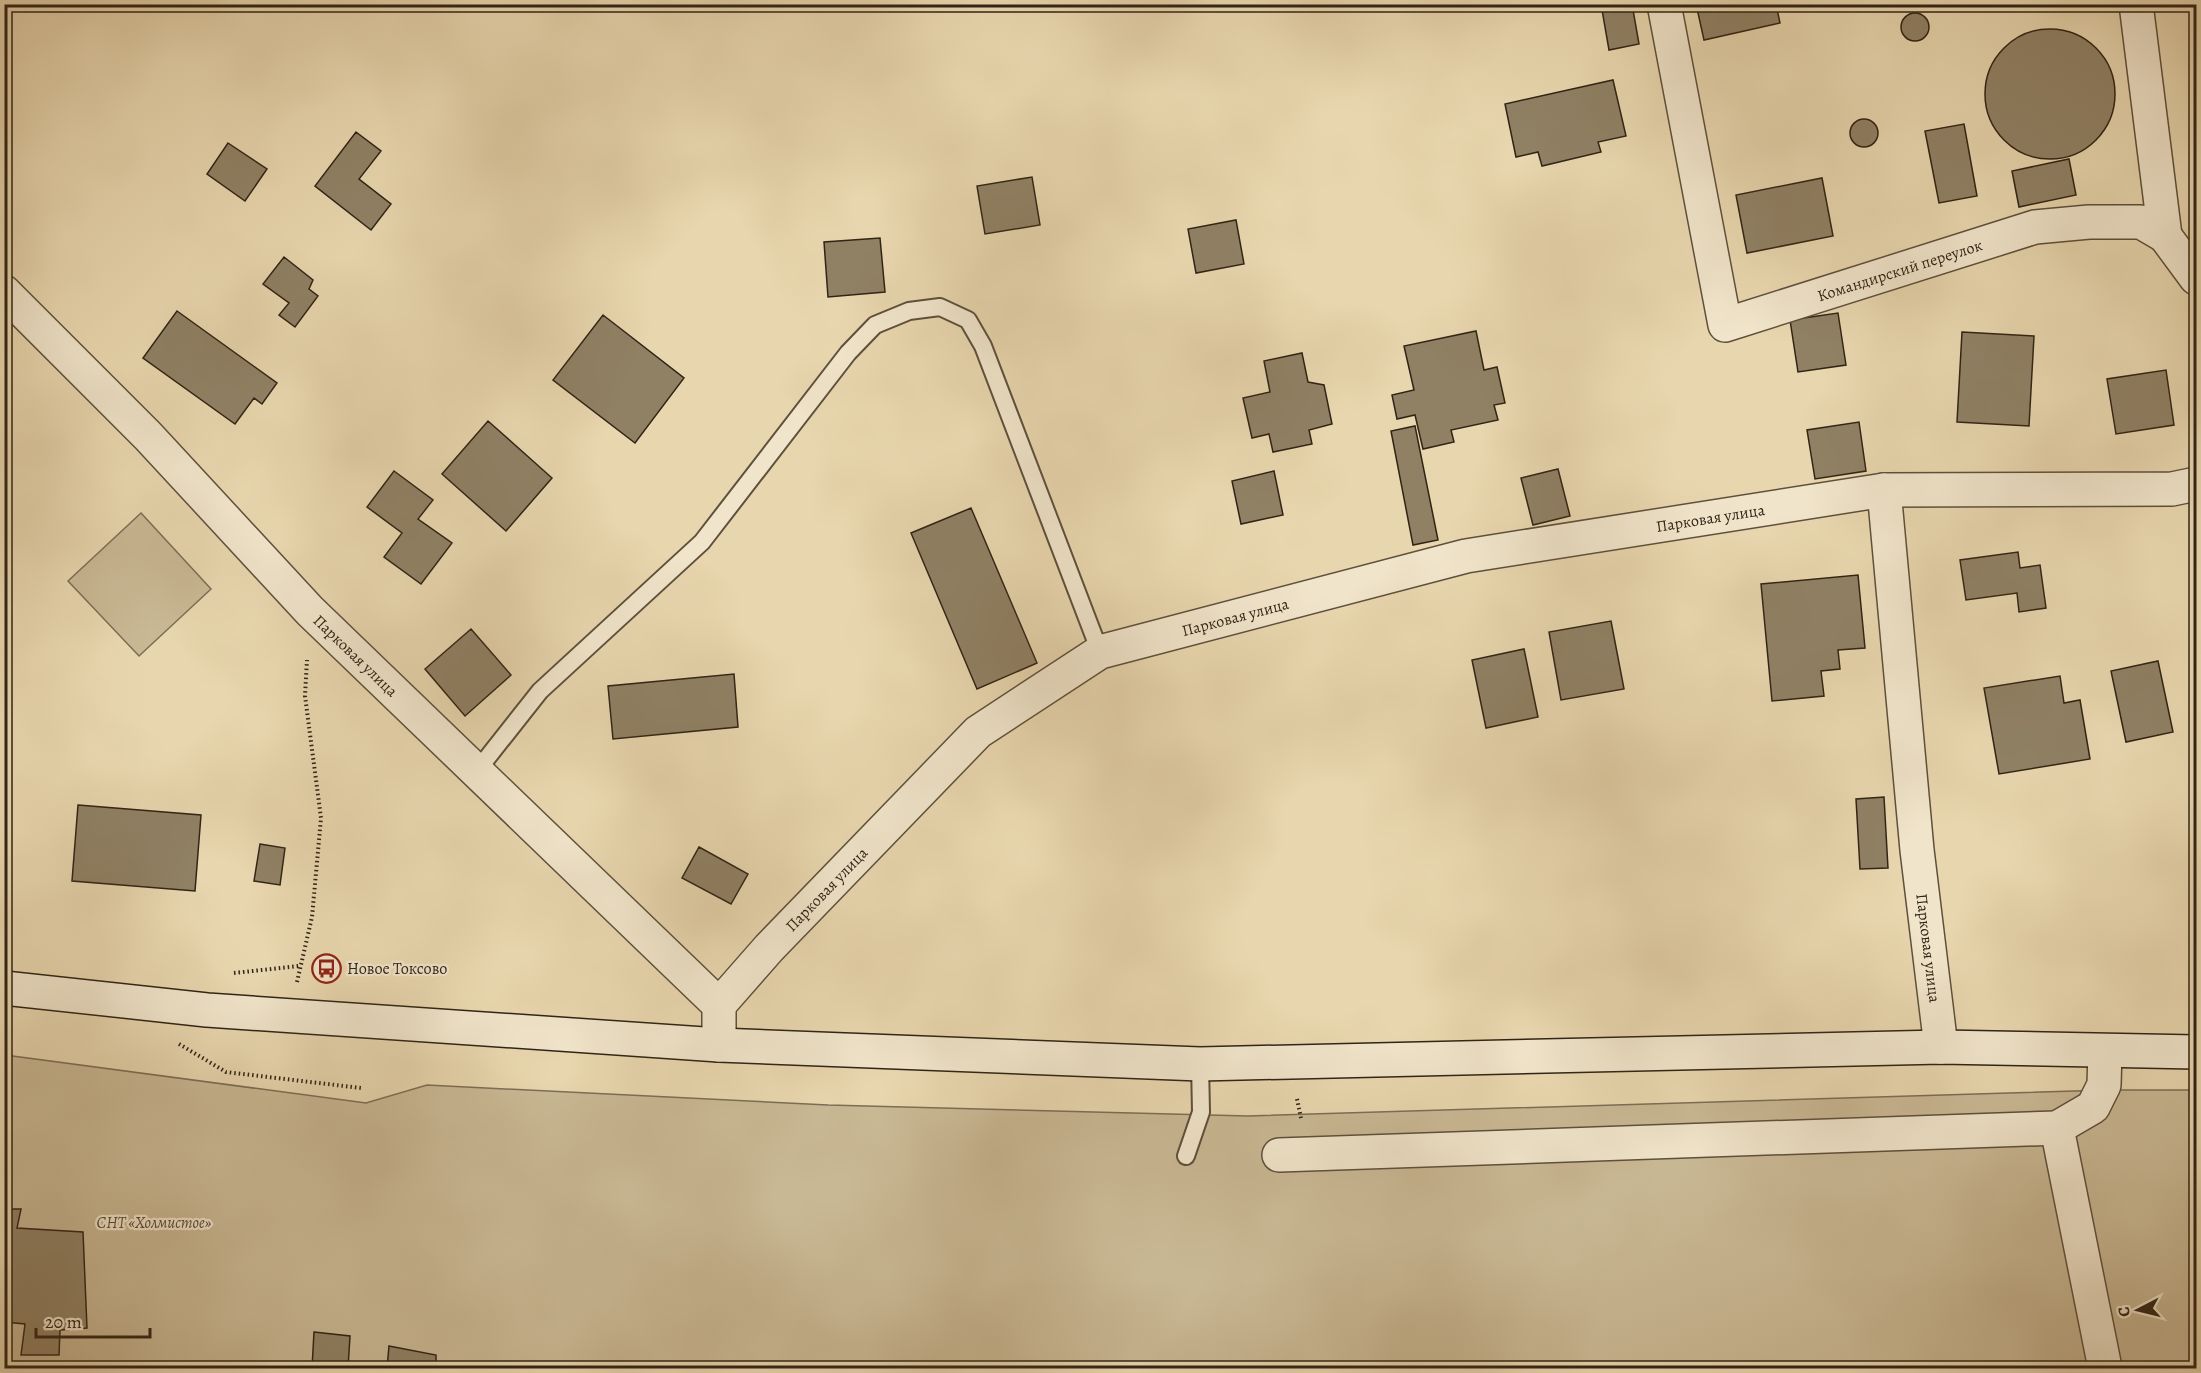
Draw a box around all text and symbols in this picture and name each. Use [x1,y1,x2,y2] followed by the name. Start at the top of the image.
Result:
[1815,234,1985,307] street label: Командирский переулок
[1655,499,1767,538] street label: Парковая улица
[1180,593,1292,642] street label: Парковая улица
[308,610,403,702] street label: Парковая улица
[781,842,873,937] street label: Парковая улица
[1910,892,1946,1004] street label: Парковая улица
[310,952,342,984] bus stop icon: Новое Токсово
[347,958,447,980] place label: Новое Токсово
[97,1212,212,1234] park label: СНТ «Холмистое»
[2108,1280,2168,1340] north arrow
[36,1301,150,1339] scale bar
[2113,1305,2136,1318] text: С
[45,1310,82,1334] text: 20 m

